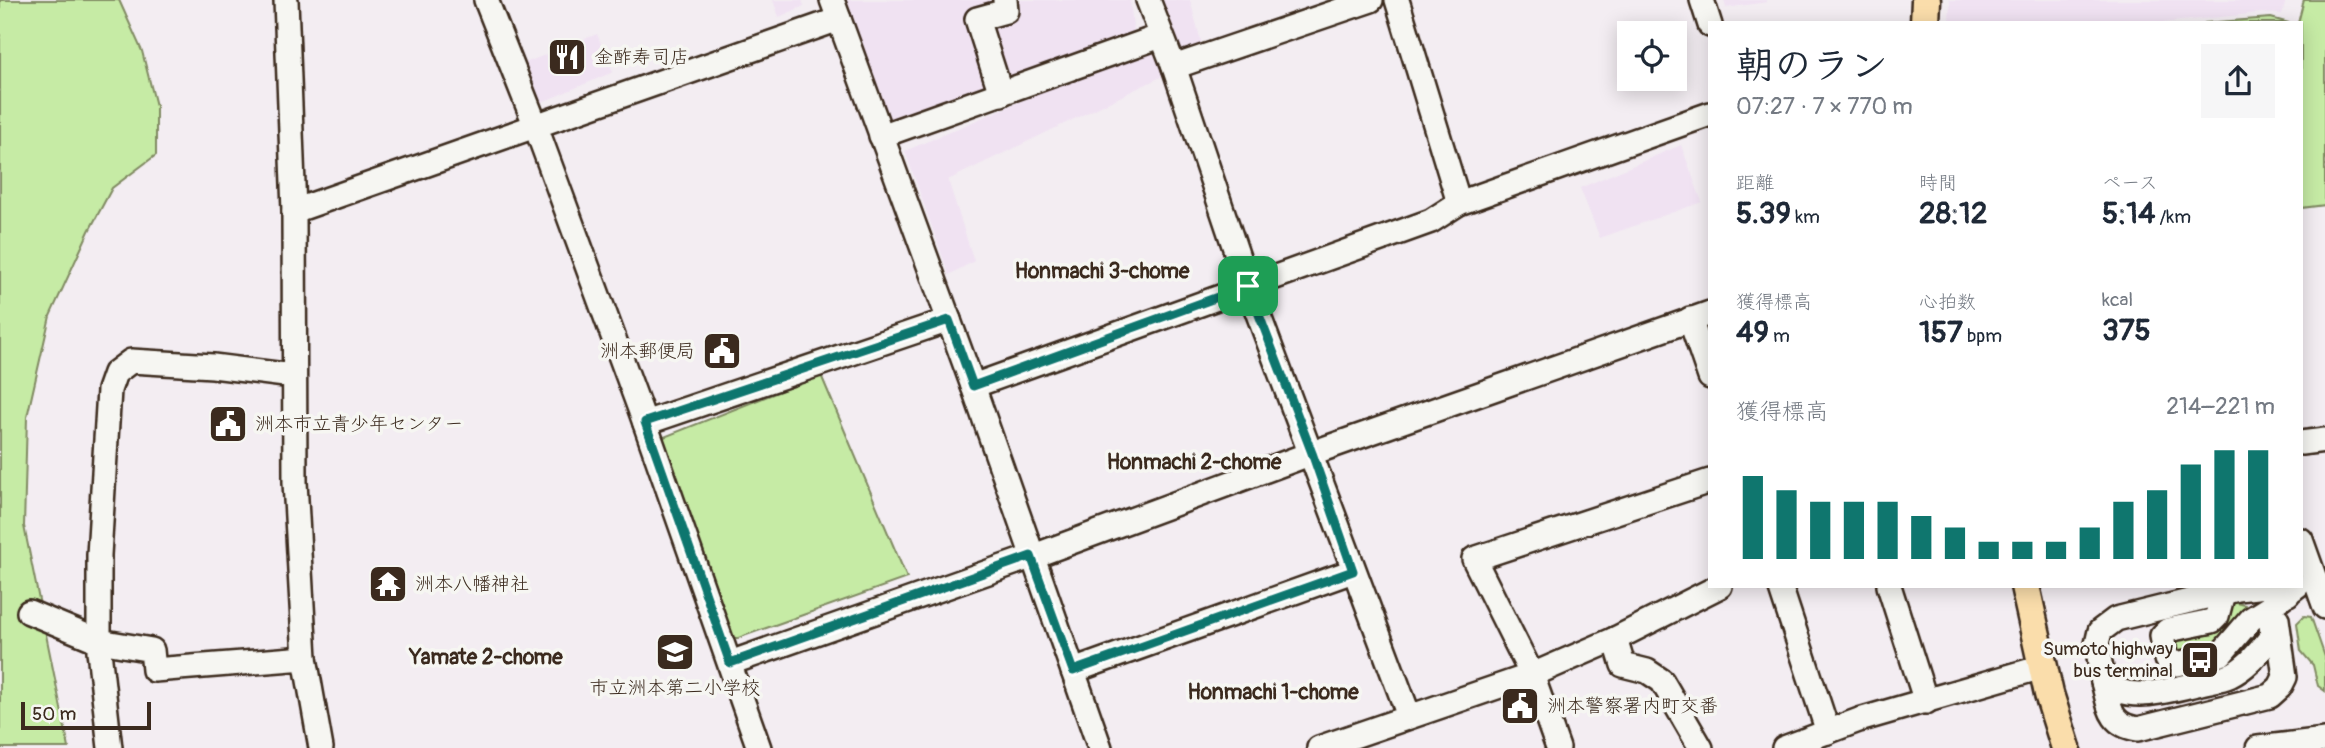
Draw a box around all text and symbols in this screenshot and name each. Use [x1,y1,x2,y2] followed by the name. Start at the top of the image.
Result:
[1617,21,1687,91] map controls
[1617,21,1687,91] button: locate
[546,36,588,78] restaurant icon: 金酢寿司店
[1736,42,1888,90] text: 朝のラン
[2201,44,2275,118] button: share
[594,45,689,69] place label: 金酢寿司店
[1736,92,1913,121] text: 07:27 · 7 × 770 m
[1736,171,1774,195] text: 距離
[1919,171,1957,195] text: 時間
[2102,171,2158,195] text: ペース
[1736,195,1791,232] text: 5.39
[1919,195,1987,232] text: 28:12
[2102,195,2155,232] text: 5:14
[1791,205,1820,229] text: km
[2155,205,2191,229] text: /km
[1218,256,1278,316] pin
[1015,258,1190,285] district label: Honmachi 3-chome
[1229,267,1267,305] icon: arrive
[2102,288,2133,312] text: kcal
[1736,290,1812,314] text: 獲得標高
[1919,290,1976,314] text: 心拍数
[2102,312,2151,349] text: 375
[1736,314,1769,351] text: 49
[1919,314,1963,351] text: 157
[1769,324,1790,348] text: m
[1963,324,2002,348] text: bpm
[701,330,743,372] public building icon: 洲本郵便局
[600,339,695,363] place label: 洲本郵便局
[2166,392,2275,421] text: 214–221 m
[1736,397,1828,426] text: 獲得標高
[207,403,249,445] public building icon: 洲本市立青少年センター
[255,412,463,436] place label: 洲本市立青少年センター
[1107,449,1282,476] district label: Honmachi 2-chome
[367,563,409,605] temple icon: 洲本八幡神社
[415,572,529,596] place label: 洲本八幡神社
[654,631,696,673] school or university icon: 市立洲本第二小学校
[2043,637,2173,683] place label: Sumoto highway bus terminal
[2179,639,2221,681] bus stop icon: Sumoto highway bus terminal
[408,644,563,671] district label: Yamate 2-chome
[589,676,761,700] place label: 市立洲本第二小学校
[1187,679,1359,706] district label: Honmachi 1-chome
[1499,685,1541,727] public building icon: 洲本警察署内町交番
[1547,694,1718,718] place label: 洲本警察署内町交番
[21,699,150,731] scale bar
[32,702,76,726] text: 50 m

